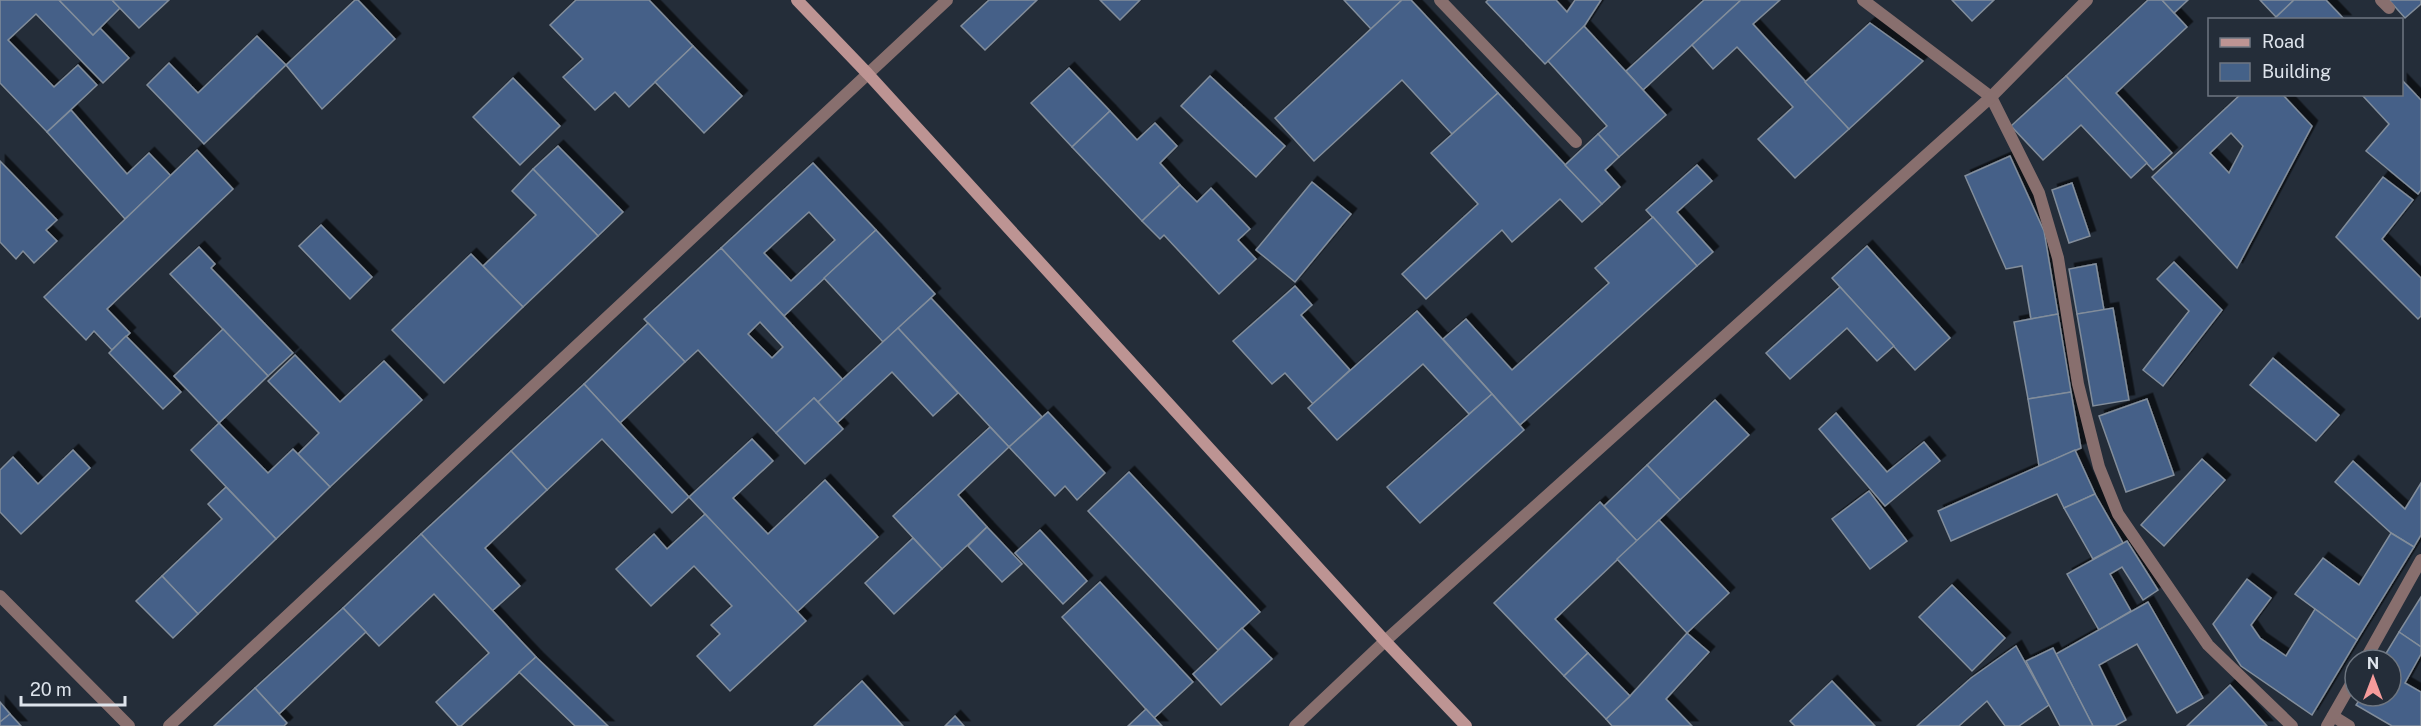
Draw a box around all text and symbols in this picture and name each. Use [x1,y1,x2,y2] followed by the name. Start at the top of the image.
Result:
[2208,18,2403,96] legend
[2262,31,2305,52] text: Road
[2262,61,2331,82] text: Building
[2343,648,2403,708] north arrow
[2367,654,2379,673] text: N
[21,669,124,707] scale bar
[30,679,72,700] text: 20 m

